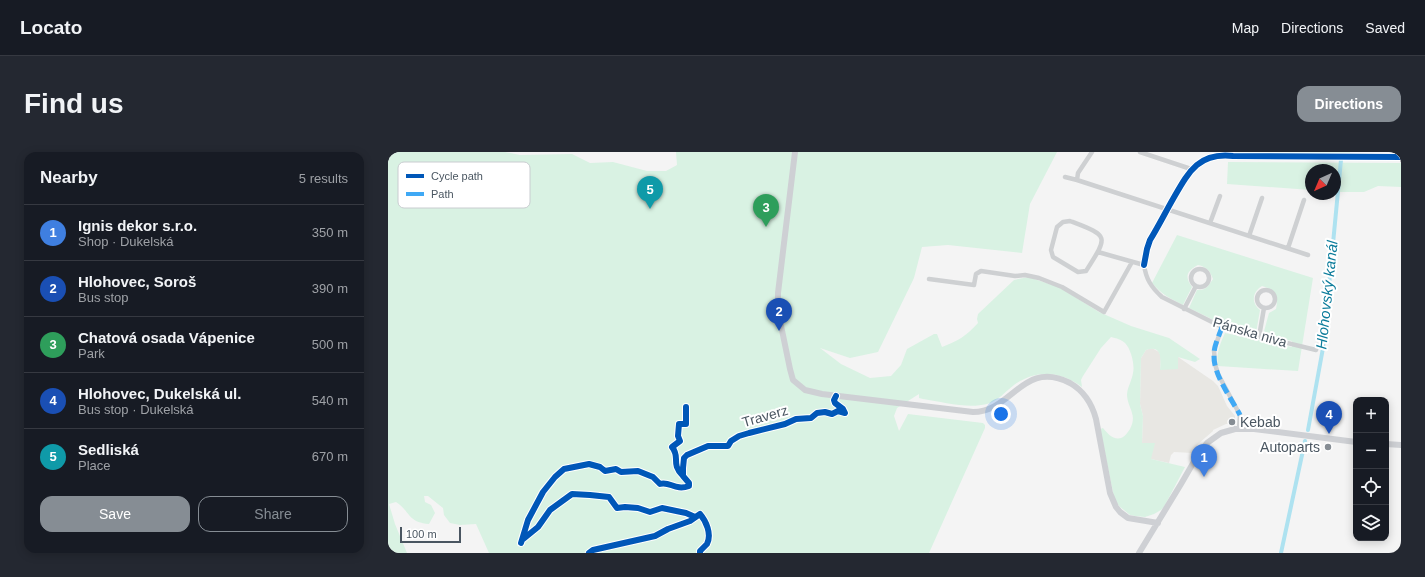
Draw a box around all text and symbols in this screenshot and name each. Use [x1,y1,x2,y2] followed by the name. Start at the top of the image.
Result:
[20,17,82,38] text: Locato
[1232,20,1259,36] text: Map
[1281,20,1343,36] text: Directions
[1365,20,1405,36] text: Saved
[1297,86,1401,122] button: Directions
[24,88,124,119] text: Find us
[398,162,530,208] legend
[1305,164,1341,200] north arrow
[40,168,98,187] text: Nearby
[431,170,483,182] text: Cycle path
[299,171,348,186] text: 5 results
[637,176,663,209] pin: 5
[431,188,454,200] text: Path
[753,194,779,227] pin: 3
[78,217,197,234] text: Ignis dekor s.r.o.
[49,225,57,240] text: 1
[312,225,348,240] text: 350 m
[78,234,173,249] text: Shop · Dukelská
[1312,239,1341,350] water label: Hlohovský kanál
[78,273,196,290] text: Hlohovec, Soroš
[49,281,57,296] text: 2
[312,281,348,296] text: 390 m
[78,290,129,305] text: Bus stop
[766,298,792,331] pin: 2
[1211,314,1289,350] street label: Pánska niva
[78,329,255,346] text: Chatová osada Vápenice
[49,337,57,352] text: 3
[312,337,348,352] text: 500 m
[78,346,105,361] text: Park
[78,385,241,402] text: Hlohovec, Dukelská ul.
[49,393,57,408] text: 4
[312,393,348,408] text: 540 m
[1353,397,1389,541] map controls
[1353,397,1389,433] button: +
[1316,401,1342,434] pin: 4
[78,402,194,417] text: Bus stop · Dukelská
[740,402,790,430] street label: Traverz
[991,404,1011,424] your location
[1240,414,1281,430] place label: Kebab
[1227,417,1237,427] marker: Kebab
[1353,433,1389,469] button: −
[1260,439,1320,455] place label: Autoparts
[78,441,139,458] text: Sedliská
[1323,442,1333,452] marker: Autoparts
[1191,444,1217,477] pin: 1
[49,449,57,464] text: 5
[312,449,348,464] text: 670 m
[78,458,111,473] text: Place
[1353,469,1389,505] button: locate
[40,496,190,532] button: Save
[198,496,348,532] button: Share
[1353,505,1389,541] button: layers
[400,525,461,544] scale bar
[406,528,437,540] text: 100 m

